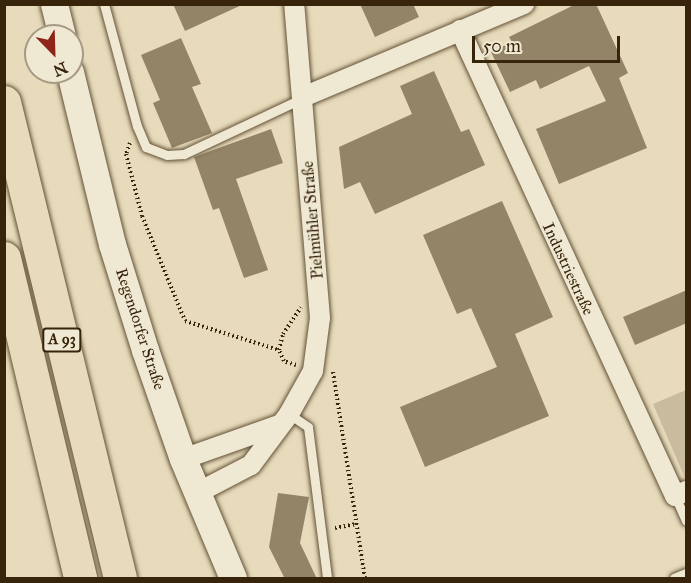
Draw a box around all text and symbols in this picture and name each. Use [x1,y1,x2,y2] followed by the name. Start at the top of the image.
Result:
[24,24,84,84] north arrow
[475,24,624,62] scale bar
[483,35,521,57] text: 50 m
[50,58,70,81] text: N
[298,160,328,280] street label: Pielmühler Straße
[538,220,598,318] street label: Industriestraße
[111,266,169,392] street label: Regendorfer Straße
[41,328,83,352] road number: A 93

